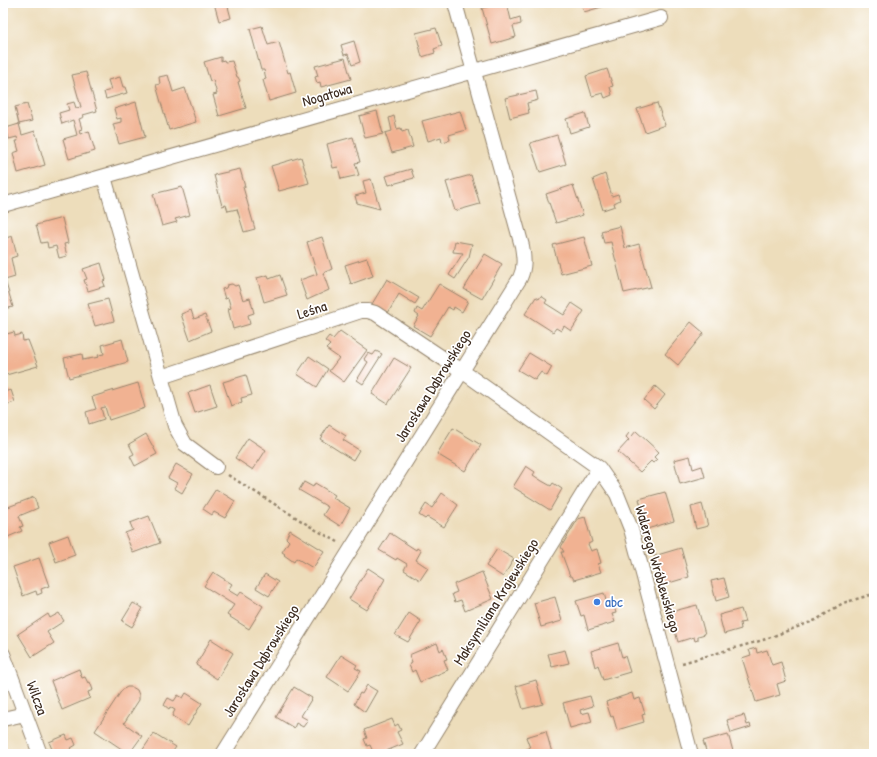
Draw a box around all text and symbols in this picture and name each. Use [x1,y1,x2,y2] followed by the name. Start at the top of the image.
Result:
[300,77,354,112] street label: Nogatowa
[294,295,329,324] street label: Leśna
[390,326,476,446] street label: Jarosława Dąbrowskiego
[630,503,687,635] street label: Walerego Wróblewskiego
[448,534,543,669] street label: Maksymiliana Krajewskiego
[605,591,623,612] place label: abc
[592,597,602,607] marker: abc
[218,601,304,721] street label: Jarosława Dąbrowskiego
[22,678,53,718] street label: Wilcza

